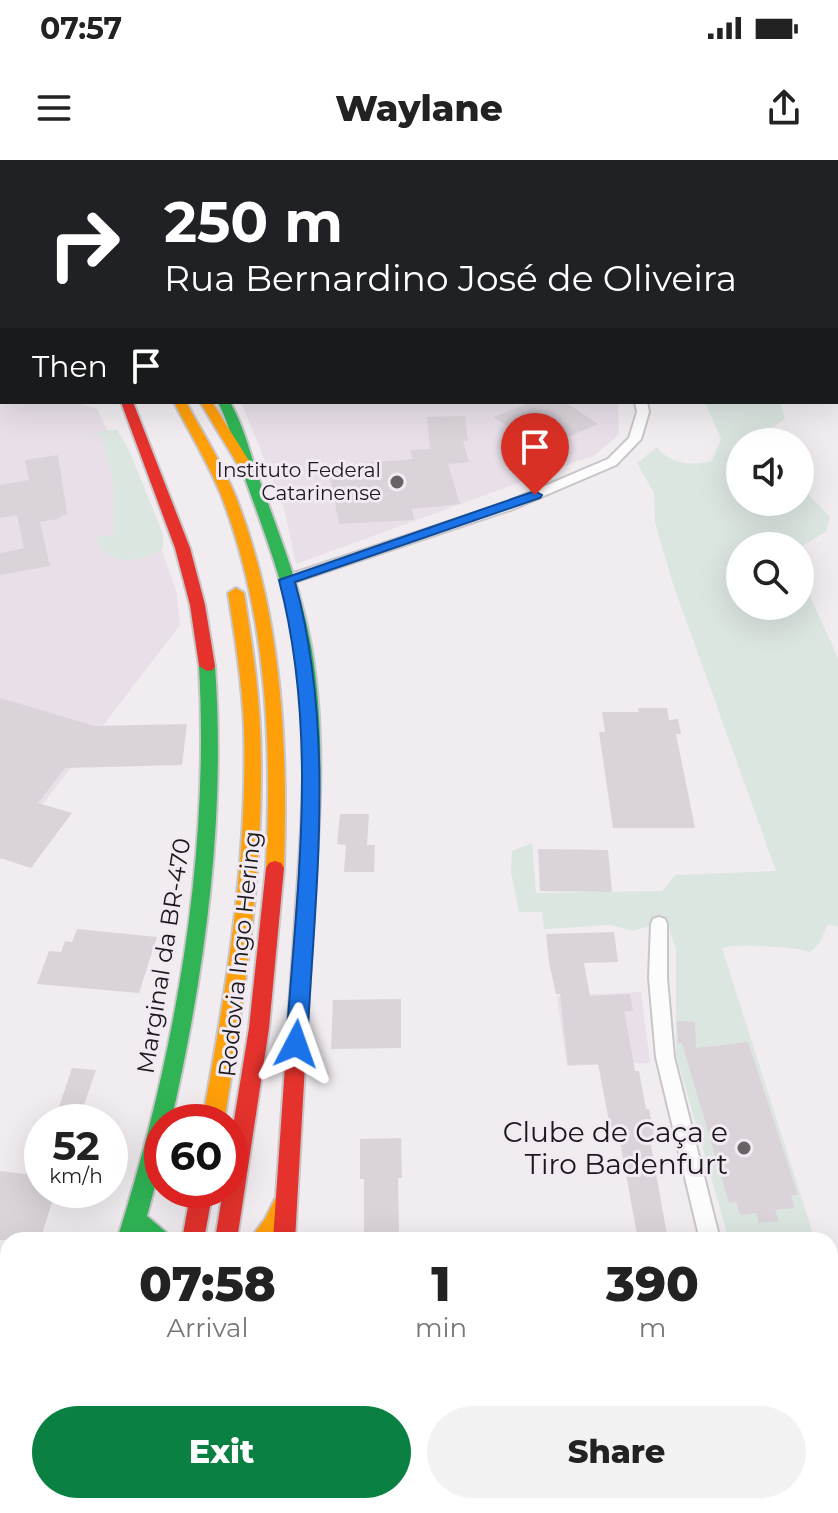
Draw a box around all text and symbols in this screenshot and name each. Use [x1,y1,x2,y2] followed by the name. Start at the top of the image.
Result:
[40,10,122,47] text: 07:57
[32,86,76,130] icon: menu
[335,86,503,130] text: Waylane
[762,86,806,130] icon: share
[164,188,343,256] text: 250 m
[32,192,136,296] icon: right
[164,256,737,300] text: Rua Bernardino José de Oliveira
[124,344,168,388] icon: arrive
[32,348,108,385] text: Then
[501,413,569,495] pin
[513,425,557,469] icon: arrive
[726,428,814,620] map controls
[726,428,814,516] button: sound
[217,458,381,505] place label: Instituto Federal Catarinense
[388,473,406,491] marker: Instituto Federal Catarinense
[726,532,814,620] button: search
[212,830,267,1078] street label: Rodovia Ingo Hering
[131,836,196,1076] street label: Marginal da BR-470
[254,1002,338,1086] position arrow
[144,1104,248,1208] speed limit sign: 60
[503,1115,728,1181] place label: Clube de Caça e Tiro Badenfurt
[52,1121,100,1170] text: 52
[735,1139,753,1157] marker: Clube de Caça e Tiro Badenfurt
[49,1164,103,1188] text: km/h
[139,1255,276,1313] text: 07:58
[431,1255,451,1313] text: 1
[606,1255,699,1313] text: 390
[166,1312,248,1344] text: Arrival
[415,1312,467,1344] text: min
[639,1312,666,1344] text: m
[32,1406,411,1498] button: Exit
[427,1406,806,1498] button: Share

